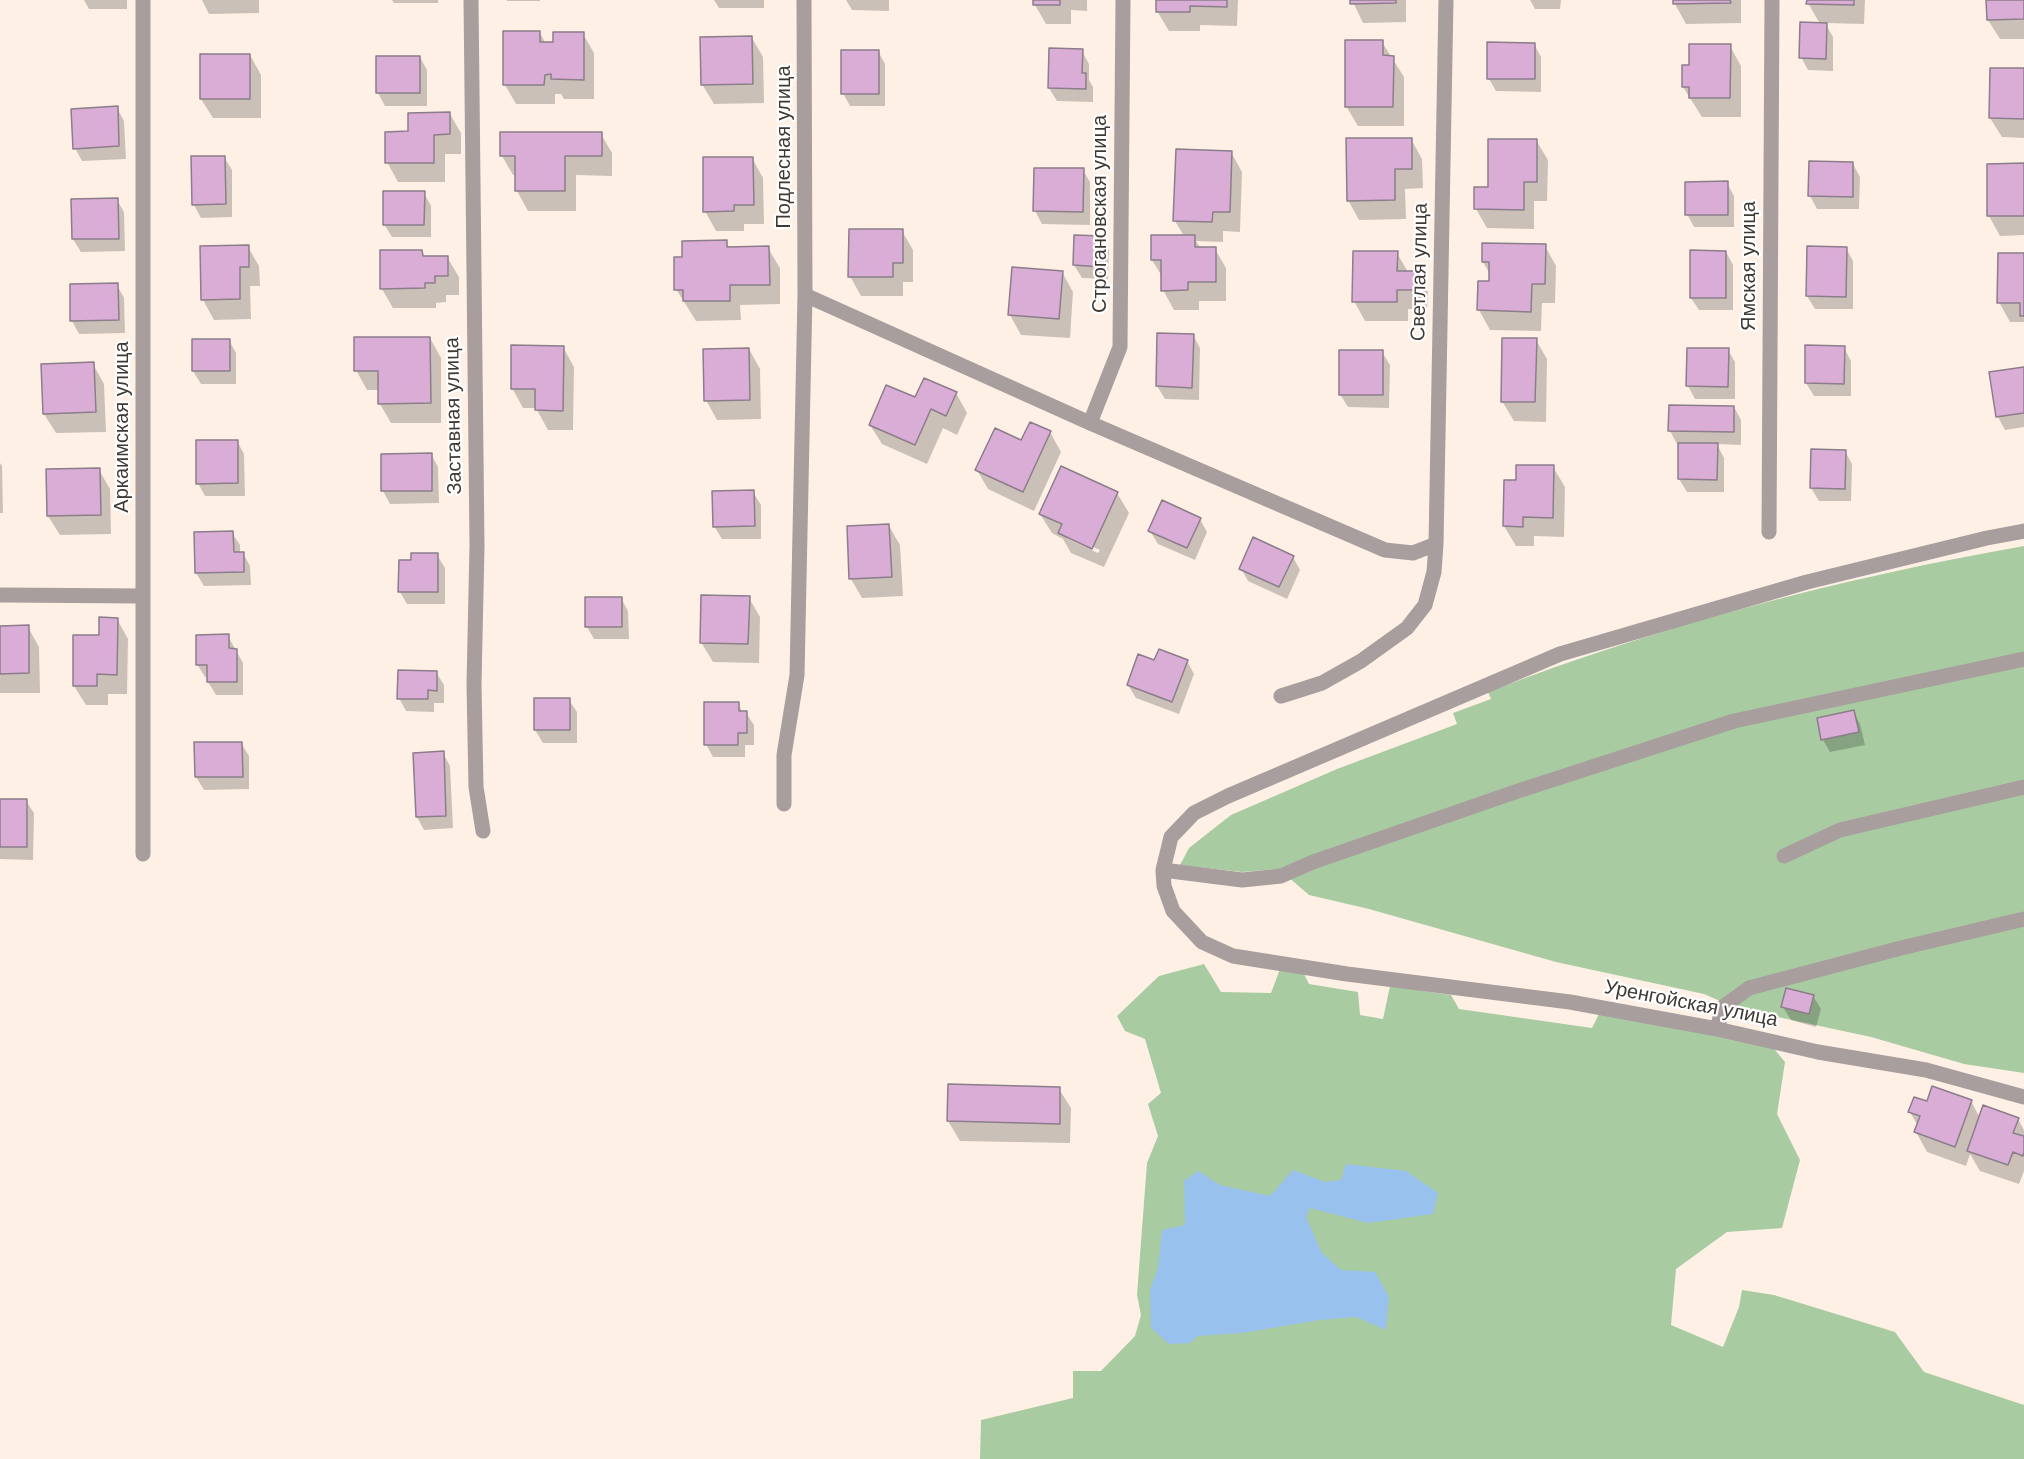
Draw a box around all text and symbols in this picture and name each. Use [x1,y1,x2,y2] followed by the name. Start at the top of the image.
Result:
[772,65,796,229] street label: Подлесная улица
[1088,115,1112,313] street label: Строгановская улица
[1737,201,1761,331] street label: Ямская улица
[1407,203,1433,341] street label: Светлая улица
[441,337,467,495] street label: Заставная улица
[110,341,134,513] street label: Аркаимская улица
[1602,975,1780,1033] street label: Уренгойская улица

